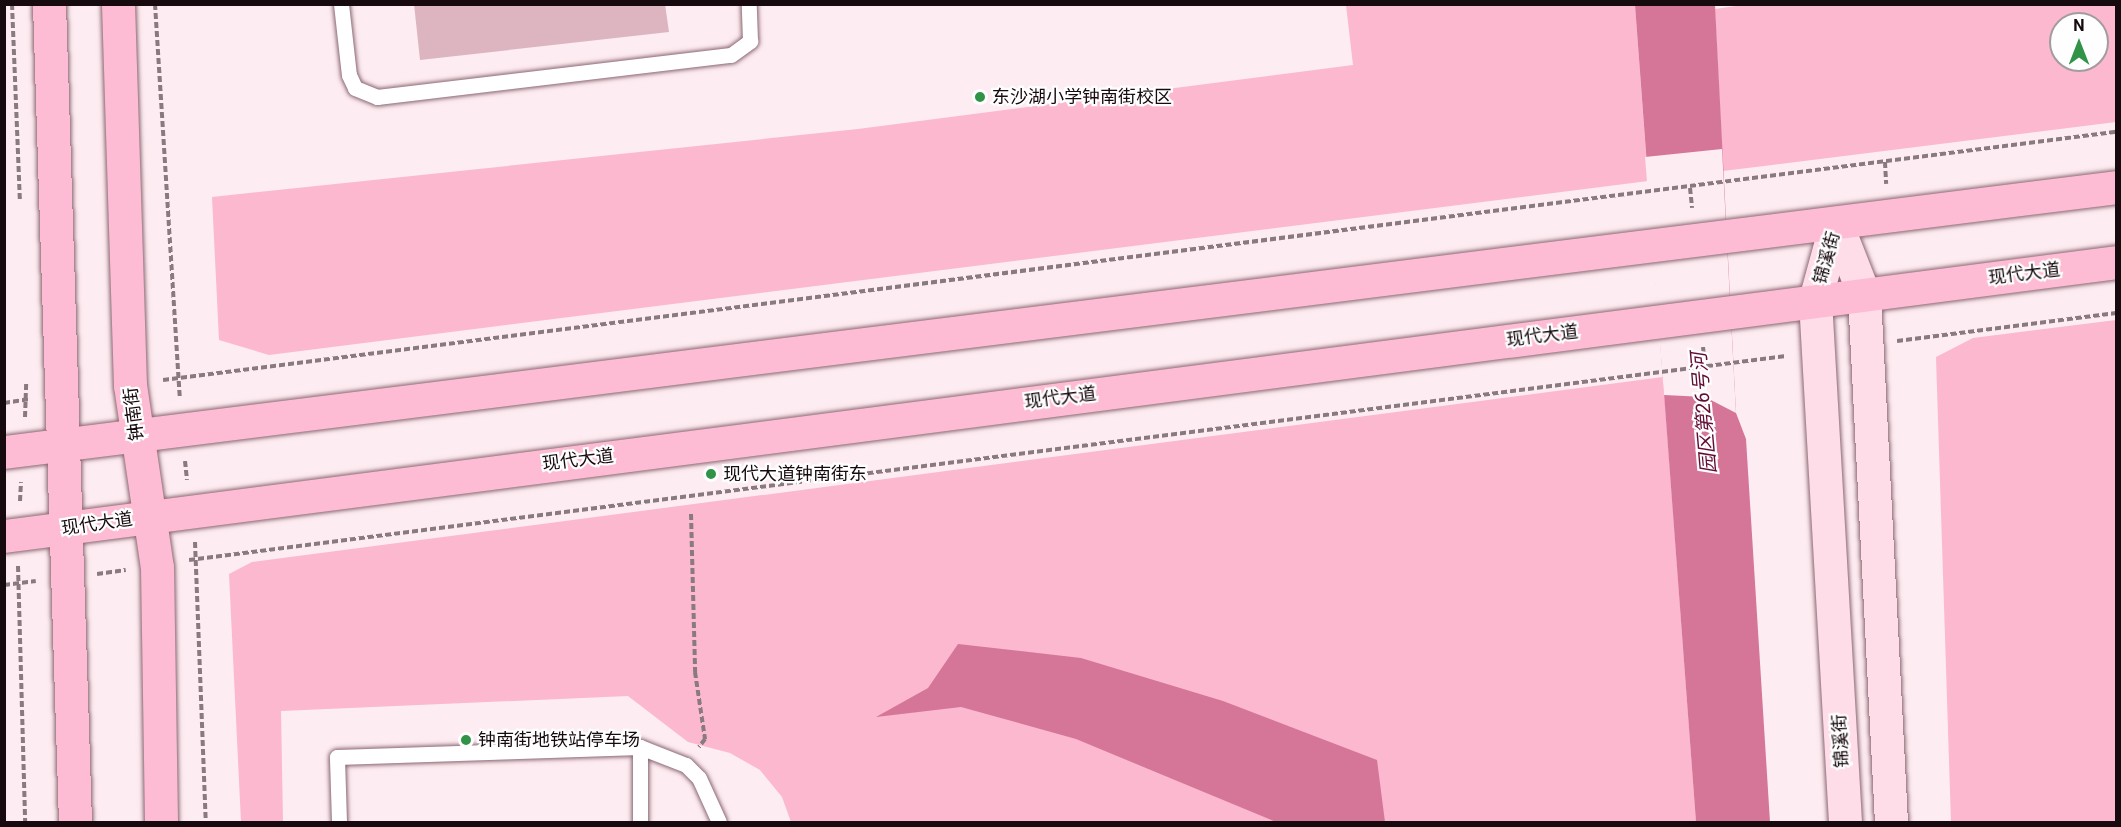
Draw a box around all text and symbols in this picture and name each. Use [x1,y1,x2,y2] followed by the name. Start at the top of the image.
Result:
[2049,12,2109,72] north arrow
[2073,16,2085,35] text: N
[992,86,1172,108] place label: 东沙湖小学钟南街校区
[973,90,987,104] marker: 东沙湖小学钟南街校区
[1809,229,1845,287] street label: 锦溪街
[1987,259,2061,289] street label: 现代大道
[1505,321,1579,351] street label: 现代大道
[1687,351,1721,475] water label: 园区第26号河
[1023,383,1097,413] street label: 现代大道
[120,386,148,442] street label: 钟南街
[541,445,615,475] street label: 现代大道
[723,463,867,485] place label: 现代大道钟南街东
[704,467,718,481] marker: 现代大道钟南街东
[60,508,134,540] street label: 现代大道
[1829,713,1853,769] street label: 锦溪街
[478,729,640,751] place label: 钟南街地铁站停车场
[459,733,473,747] marker: 钟南街地铁站停车场

